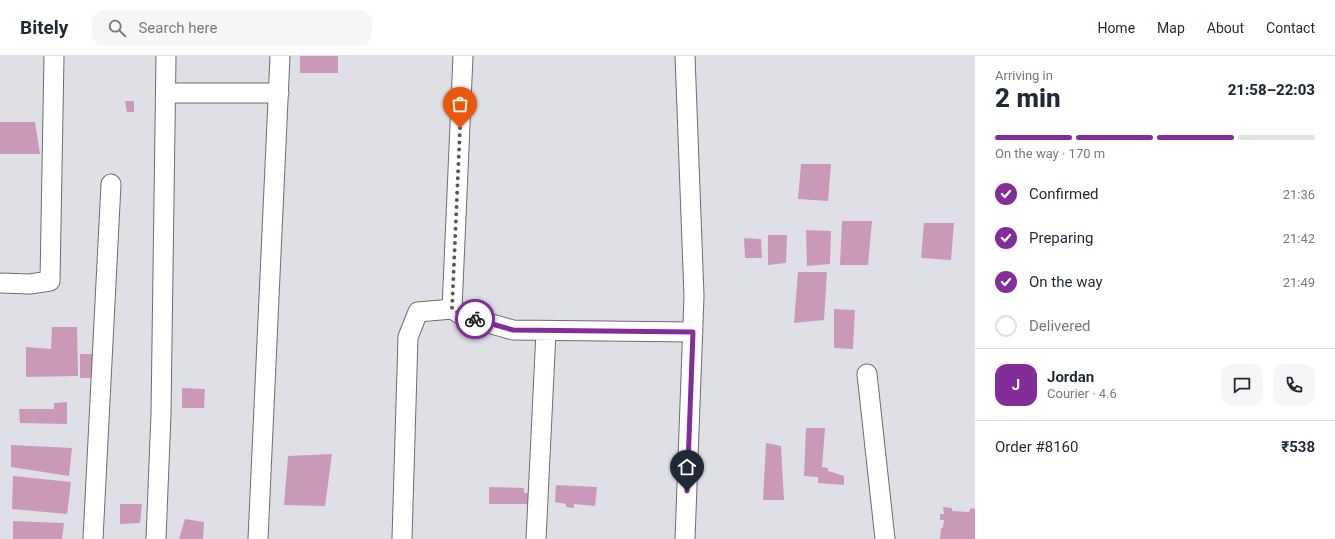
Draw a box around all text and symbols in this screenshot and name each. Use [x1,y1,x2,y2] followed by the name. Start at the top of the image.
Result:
[92,10,372,46] search box
[20,16,68,39] text: Bitely
[106,17,128,39] icon: search
[138,19,217,37] text: Search here
[1097,20,1135,36] text: Home
[1157,20,1185,36] text: Map
[1207,20,1244,36] text: About
[1266,20,1315,36] text: Contact
[995,68,1053,83] text: Arriving in
[1228,81,1315,99] text: 21:58–22:03
[995,83,1061,113] text: 2 min
[443,87,477,128] pin
[449,93,471,115] icon: bag
[995,146,1105,161] text: On the way · 170 m
[995,183,1017,205] icon: check
[1029,185,1099,203] text: Confirmed
[1283,187,1315,202] text: 21:36
[995,227,1017,249] icon: check
[1029,229,1093,247] text: Preparing
[1283,231,1315,246] text: 21:42
[995,271,1017,293] icon: check
[1029,273,1103,291] text: On the way
[1283,275,1315,290] text: 21:49
[455,299,495,339] courier
[464,308,486,330] icon: bike
[1029,317,1091,335] text: Delivered
[1221,364,1263,406] button: chat
[1273,364,1315,406] button: phone
[1047,368,1094,386] text: Jordan
[1012,376,1020,394] text: J
[1047,386,1117,401] text: Courier · 4.6
[995,438,1078,456] text: Order #8160
[1281,438,1315,456] text: ₹538
[670,450,704,491] pin
[676,456,698,478] icon: home

